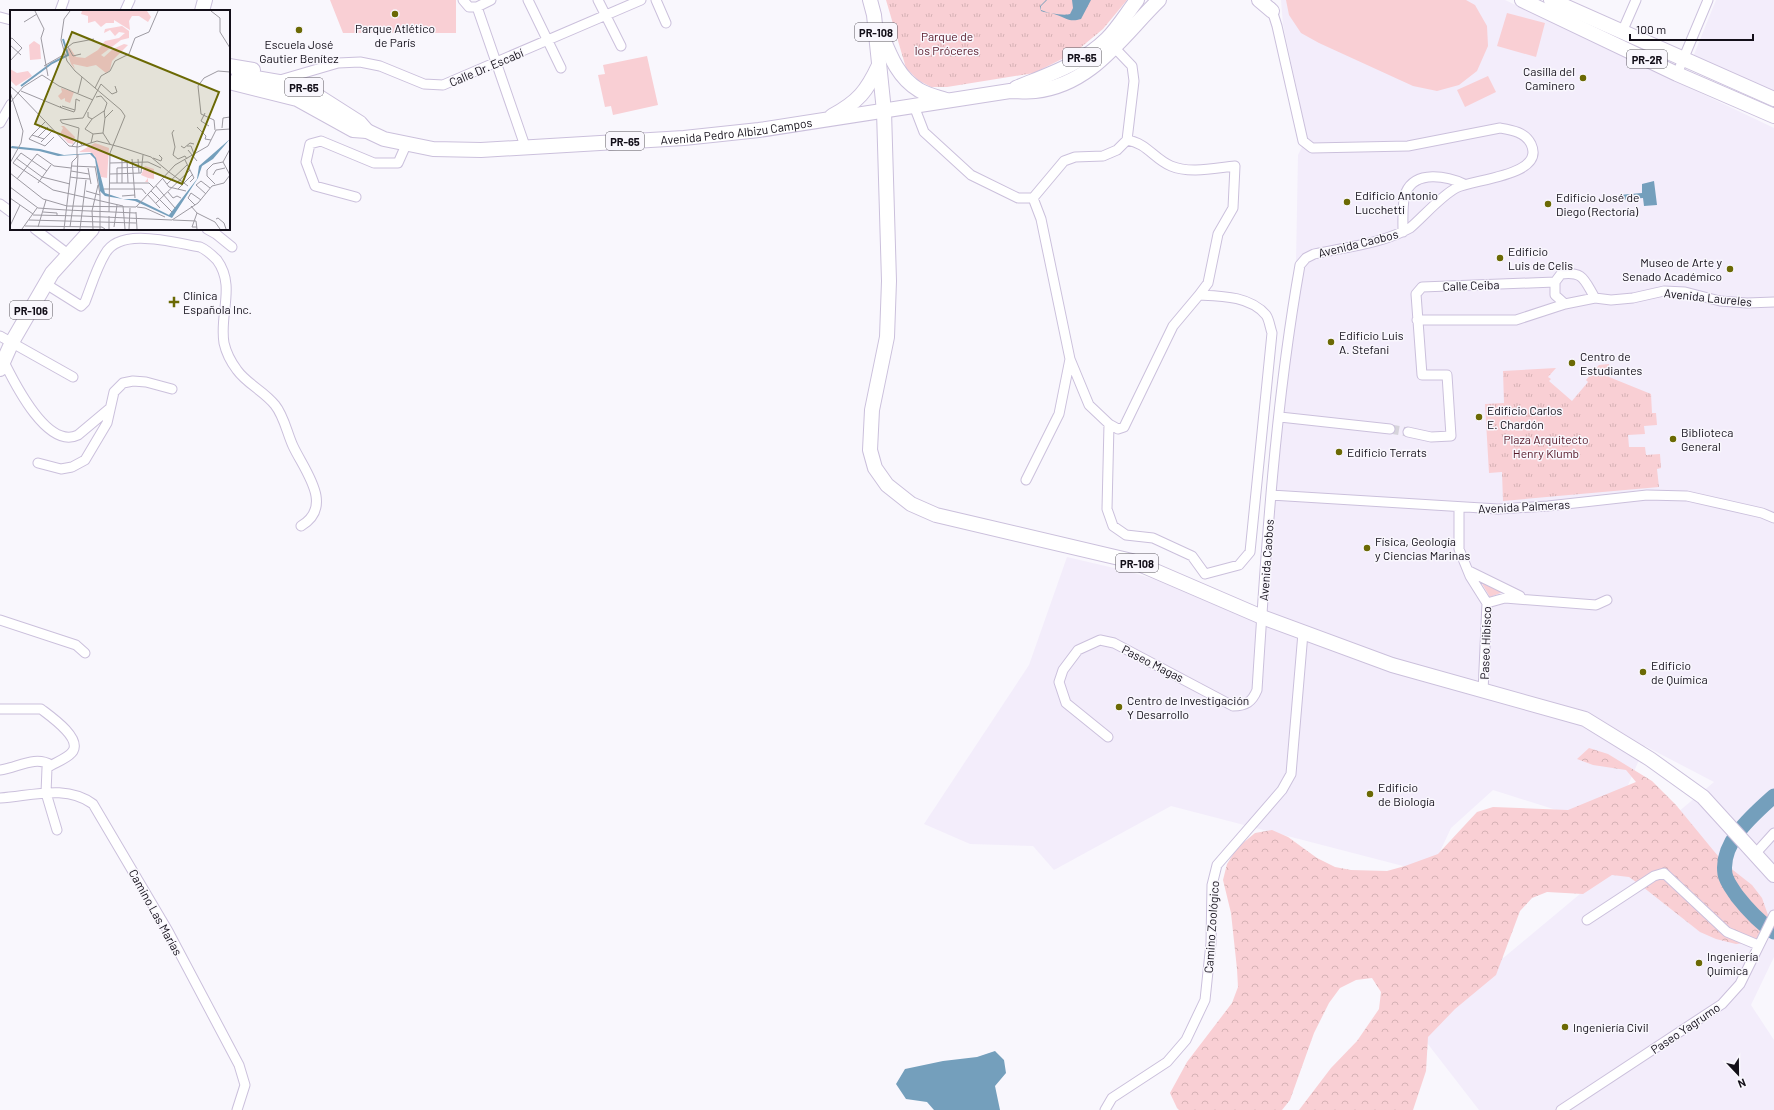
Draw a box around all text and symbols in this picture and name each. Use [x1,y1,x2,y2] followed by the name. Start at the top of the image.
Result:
[390,9,400,19] marker: Parque Atlético de París
[10,10,230,230] inset map
[1630,16,1753,42] scale bar
[355,21,435,49] place label: Parque Atlético de París
[1636,22,1666,36] text: 100 m
[855,23,897,41] road number: PR-108
[294,25,304,35] marker: Escuela José Gautier Benítez
[915,29,979,57] park label: Parque de los Próceres
[259,37,339,65] place label: Escuela José Gautier Benítez
[447,45,526,89] street label: Calle Dr. Escabí
[1063,48,1101,66] road number: PR-65
[1627,50,1667,68] road number: PR-2R
[1523,64,1575,92] place label: Casilla del Caminero
[1578,73,1588,83] marker: Casilla del Caminero
[285,78,323,96] road number: PR-65
[660,115,813,146] street label: Avenida Pedro Albizu Campos
[606,132,644,150] road number: PR-65
[1355,188,1438,216] place label: Edificio Antonio Lucchetti
[1556,190,1639,218] place label: Edificio José de Diego (Rectoría)
[1342,197,1352,207] marker: Edificio Antonio Lucchetti
[1543,199,1553,209] marker: Edificio José de Diego (Rectoría)
[1316,226,1400,260] street label: Avenida Caobos
[1508,244,1573,272] place label: Edificio Luis de Celis
[1495,253,1505,263] marker: Edificio Luis de Celis
[1622,255,1722,283] place label: Museo de Arte y Senado Académico
[1725,264,1735,274] marker: Museo de Arte y Senado Académico
[1442,277,1500,293] street label: Calle Ceiba
[1663,285,1753,309] street label: Avenida Laureles
[183,288,252,316] place label: Clínica Española Inc.
[168,296,180,308] marker: Clínica Española Inc.
[10,301,52,319] road number: PR-106
[1339,328,1404,356] place label: Edificio Luis A. Stefani
[1326,337,1336,347] marker: Edificio Luis A. Stefani
[1580,349,1643,377] place label: Centro de Estudiantes
[1567,358,1577,368] marker: Centro de Estudiantes
[1487,403,1562,431] place label: Edificio Carlos E. Chardón
[1474,412,1484,422] marker: Edificio Carlos E. Chardón
[1681,425,1733,453] place label: Biblioteca General
[1503,432,1589,460] park label: Plaza Arquitecto Henry Klumb
[1668,434,1678,444] marker: Biblioteca General
[1347,445,1427,459] place label: Edificio Terrats
[1334,447,1344,457] marker: Edificio Terrats
[1478,497,1570,515] street label: Avenida Palmeras
[1256,518,1276,601] street label: Avenida Caobos
[1375,534,1470,562] place label: Física, Geología y Ciencias Marinas
[1362,543,1372,553] marker: Física, Geología y Ciencias Marinas
[1116,554,1158,572] road number: PR-108
[1477,606,1493,680] street label: Paseo Hibisco
[1120,641,1186,685] street label: Paseo Magas
[1651,658,1708,686] place label: Edificio de Química
[1638,667,1648,677] marker: Edificio de Química
[1127,693,1249,721] place label: Centro de Investigación Y Desarrollo
[1114,702,1124,712] marker: Centro de Investigación Y Desarrollo
[1378,780,1435,808] place label: Edificio de Biología
[1365,789,1375,799] marker: Edificio de Biología
[127,866,186,958] street label: Camino Las Marías
[1201,880,1221,974] street label: Camino Zoológico
[1707,949,1758,977] place label: Ingeniería Química
[1694,958,1704,968] marker: Ingeniería Química
[1648,1000,1722,1056] street label: Paseo Yagrumo
[1573,1020,1649,1034] place label: Ingeniería Civil
[1560,1022,1570,1032] marker: Ingeniería Civil
[1718,1054,1758,1094] north arrow
[1736,1076,1748,1091] text: N

